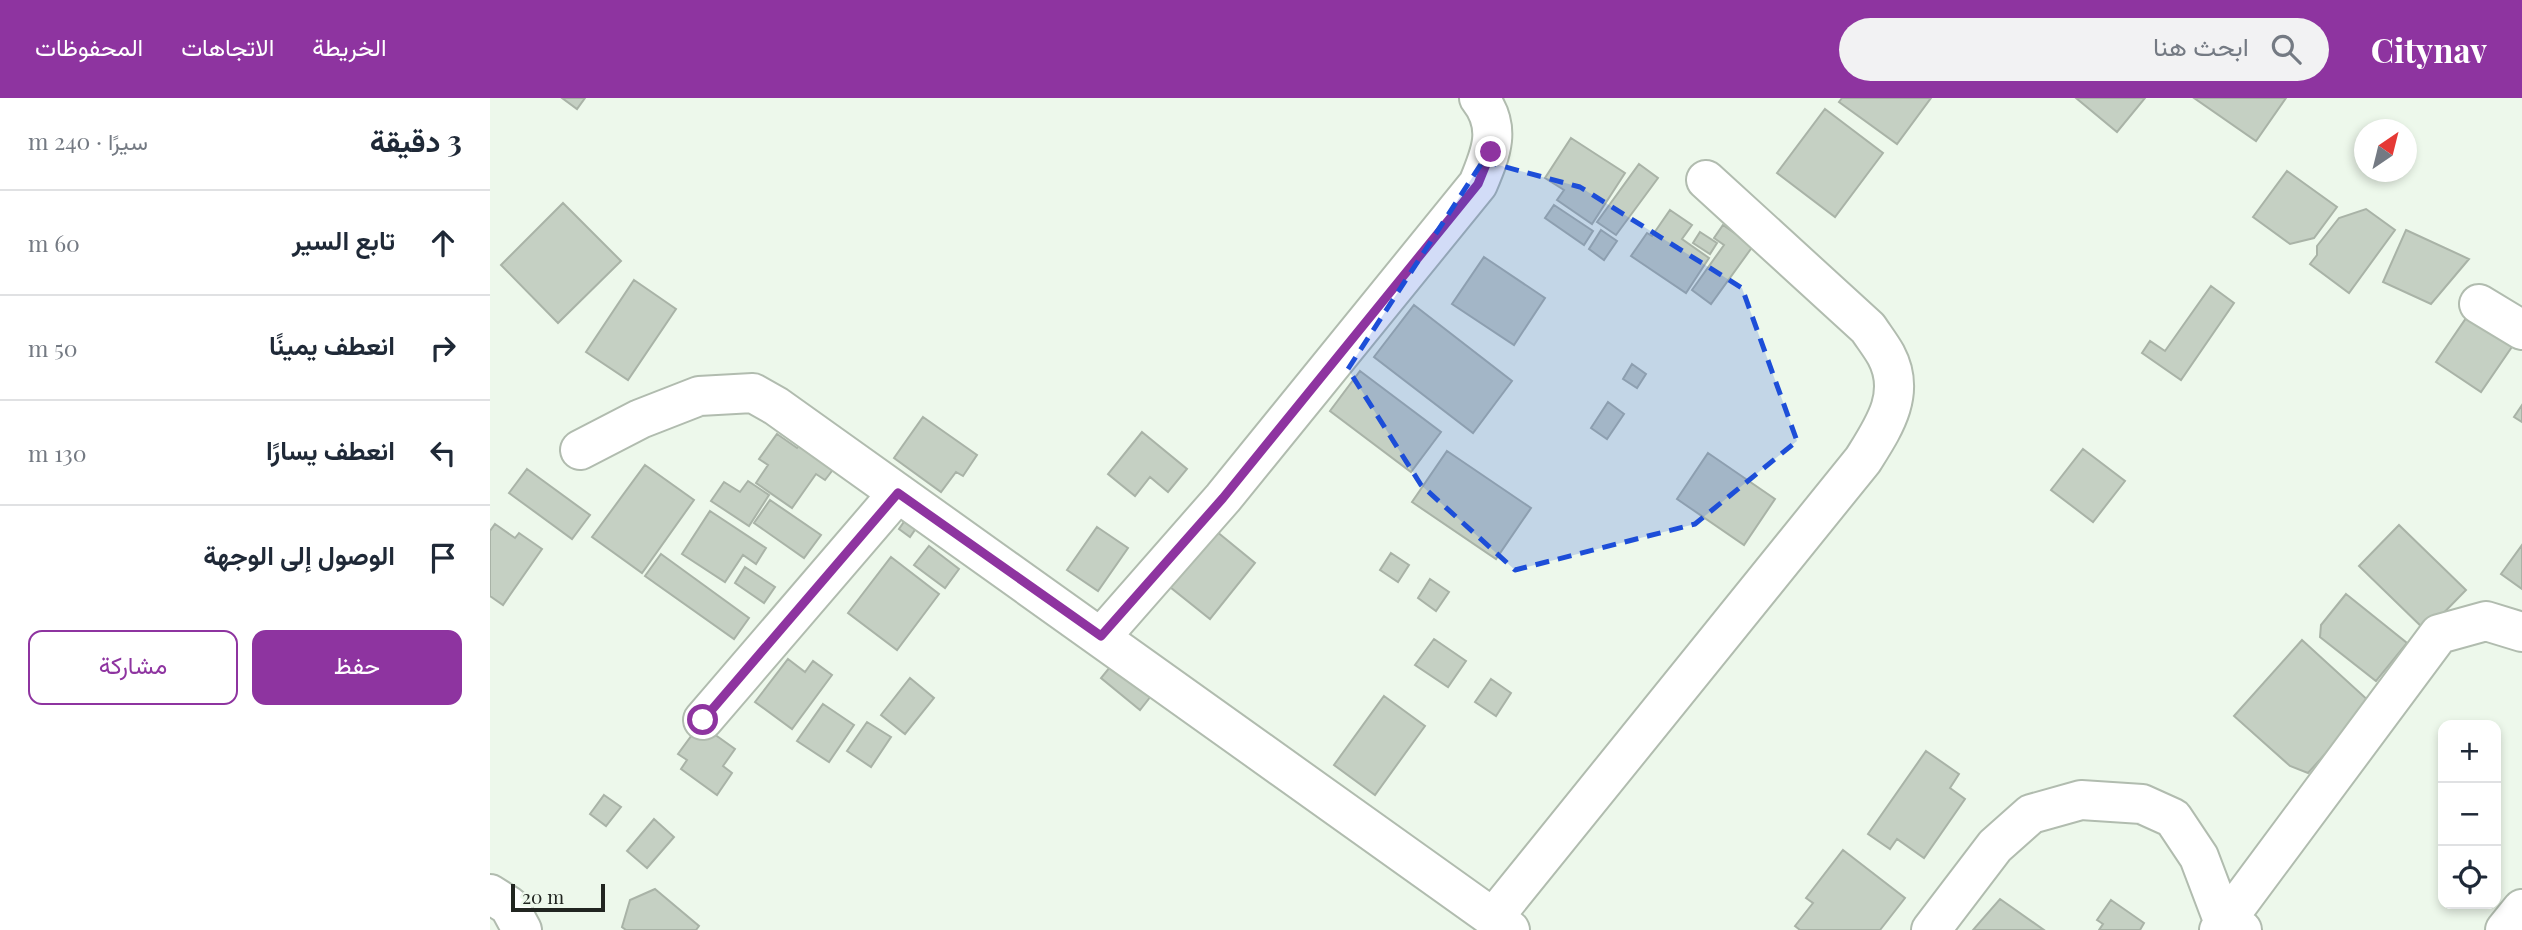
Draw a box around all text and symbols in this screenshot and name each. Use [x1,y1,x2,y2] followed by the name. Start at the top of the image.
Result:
[1839,18,2329,81] search box
[2371,27,2487,71] text: Citynav
[2153,28,2249,63] text: ابحث هنا
[35,30,143,62] text: المحفوظات
[181,30,274,62] text: الاتجاهات
[312,30,387,62] text: الخريطة
[2267,30,2305,68] icon: search
[2354,119,2417,182] north arrow
[370,120,462,160] text: 3 دقيقة
[28,125,148,156] text: سيرًا · 240 m
[1475,136,1506,167] route end
[292,222,395,257] text: تابع السير
[424,224,462,262] icon: ahead
[28,227,80,258] text: 60 m
[269,327,395,362] text: انعطف يمينًا
[424,329,462,367] icon: right
[28,332,78,363] text: 50 m
[266,432,395,467] text: انعطف يسارًا
[424,434,462,472] icon: left
[28,437,86,468] text: 130 m
[203,537,395,572] text: الوصول إلى الوجهة
[424,539,462,577] icon: arrive
[28,630,238,705] button: مشاركة
[252,630,462,705] button: حفظ
[687,704,718,735] route start
[2438,720,2501,909] map controls
[2438,720,2501,783] button: +
[2438,783,2501,846] button: −
[2438,846,2501,909] button: locate
[511,881,606,913] scale bar
[522,883,564,909] text: 20 m

